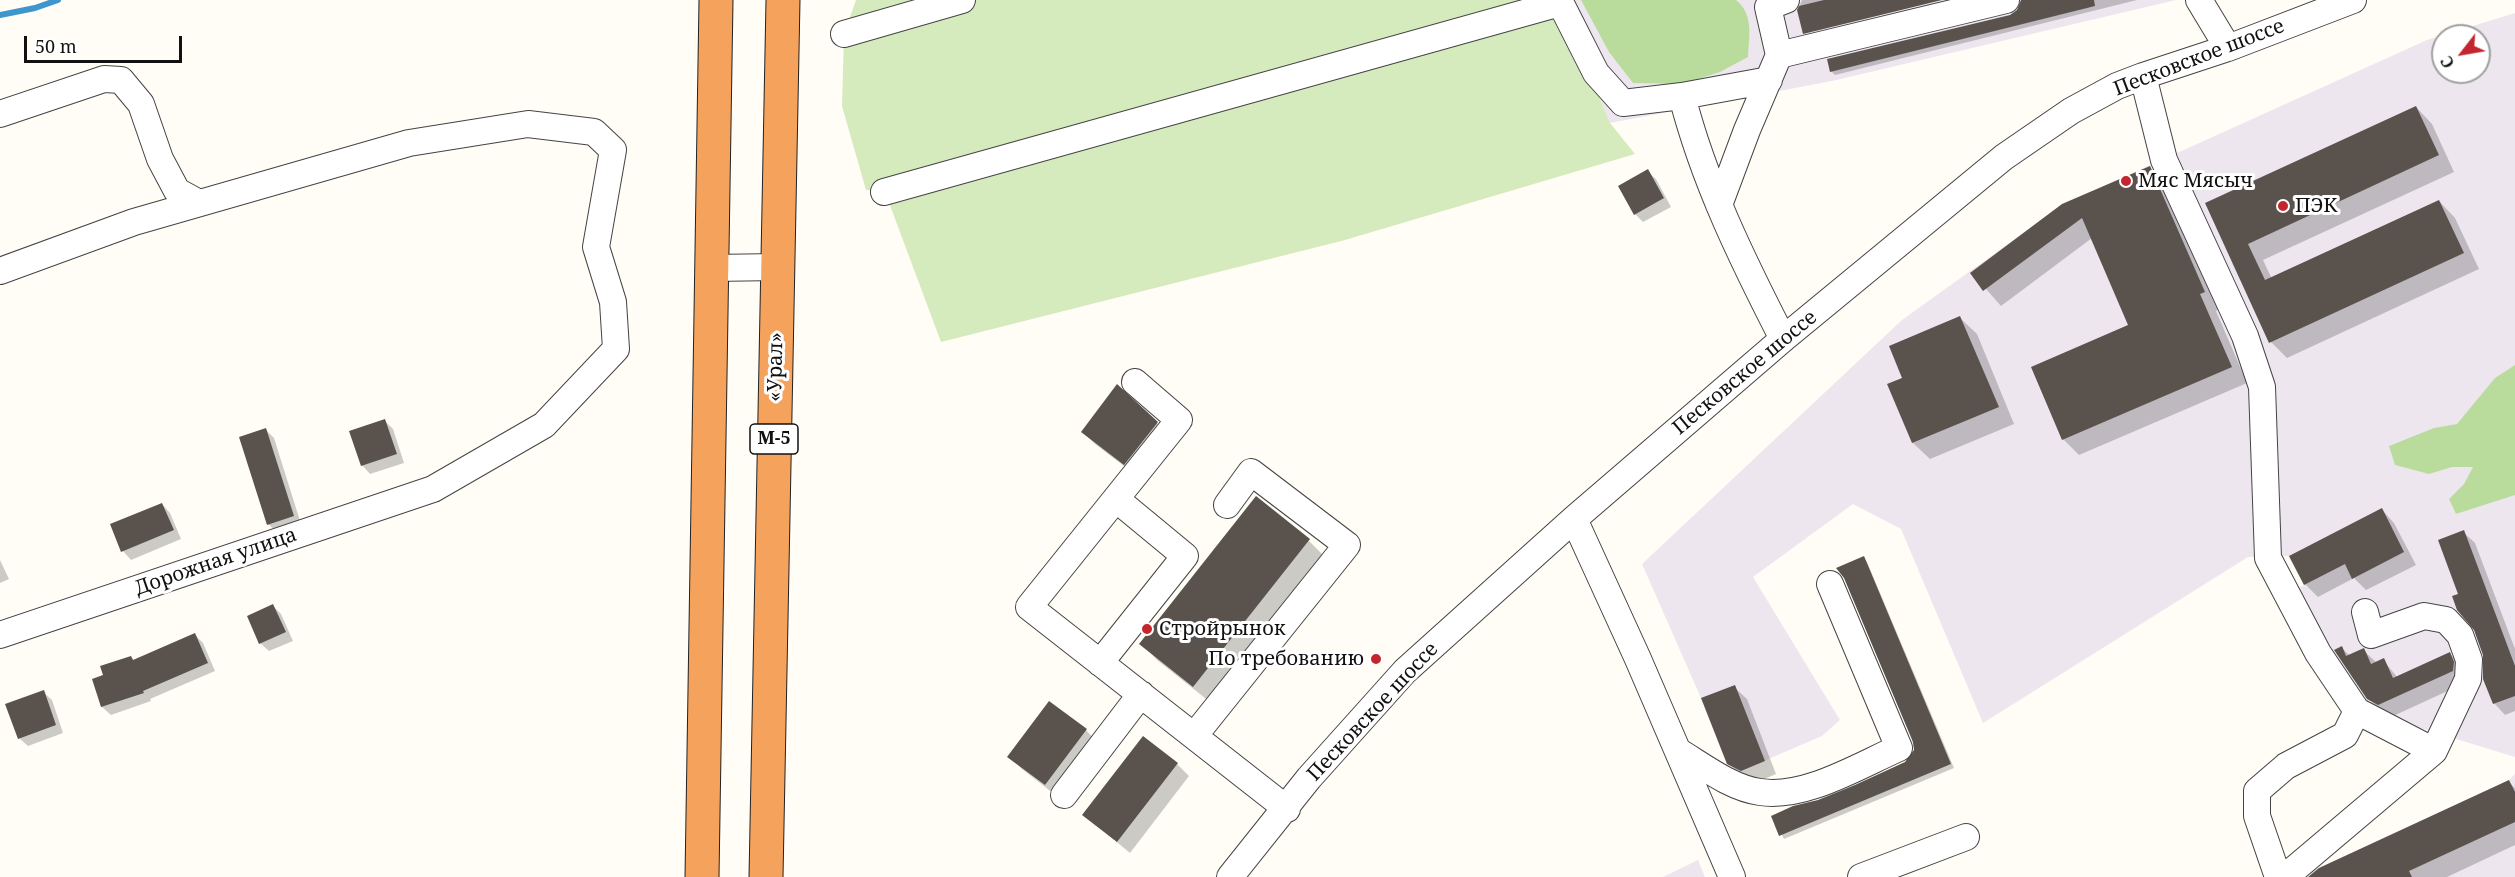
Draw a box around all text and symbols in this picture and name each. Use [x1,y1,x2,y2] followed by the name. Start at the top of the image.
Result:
[2110,14,2288,102] street label: Песковское шоссе
[27,24,184,62] scale bar
[2431,24,2491,84] north arrow
[35,34,77,58] text: 50 m
[2435,52,2459,72] text: С
[2138,169,2253,193] place label: Мяс Мясыч
[2119,174,2133,188] marker: Мяс Мясыч
[2295,194,2337,218] place label: ПЭК
[2276,199,2290,213] marker: ПЭК
[1668,306,1822,440] street label: Песковское шоссе
[763,332,789,402] street label: «Урал»
[750,424,798,454] road number: М-5
[132,523,300,601] street label: Дорожная улица
[1159,617,1286,641] place label: Стройрынок
[1140,622,1154,636] marker: Стройрынок
[1303,638,1443,786] street label: Песковское шоссе
[1208,647,1364,671] place label: По требованию
[1369,652,1383,666] marker: По требованию

